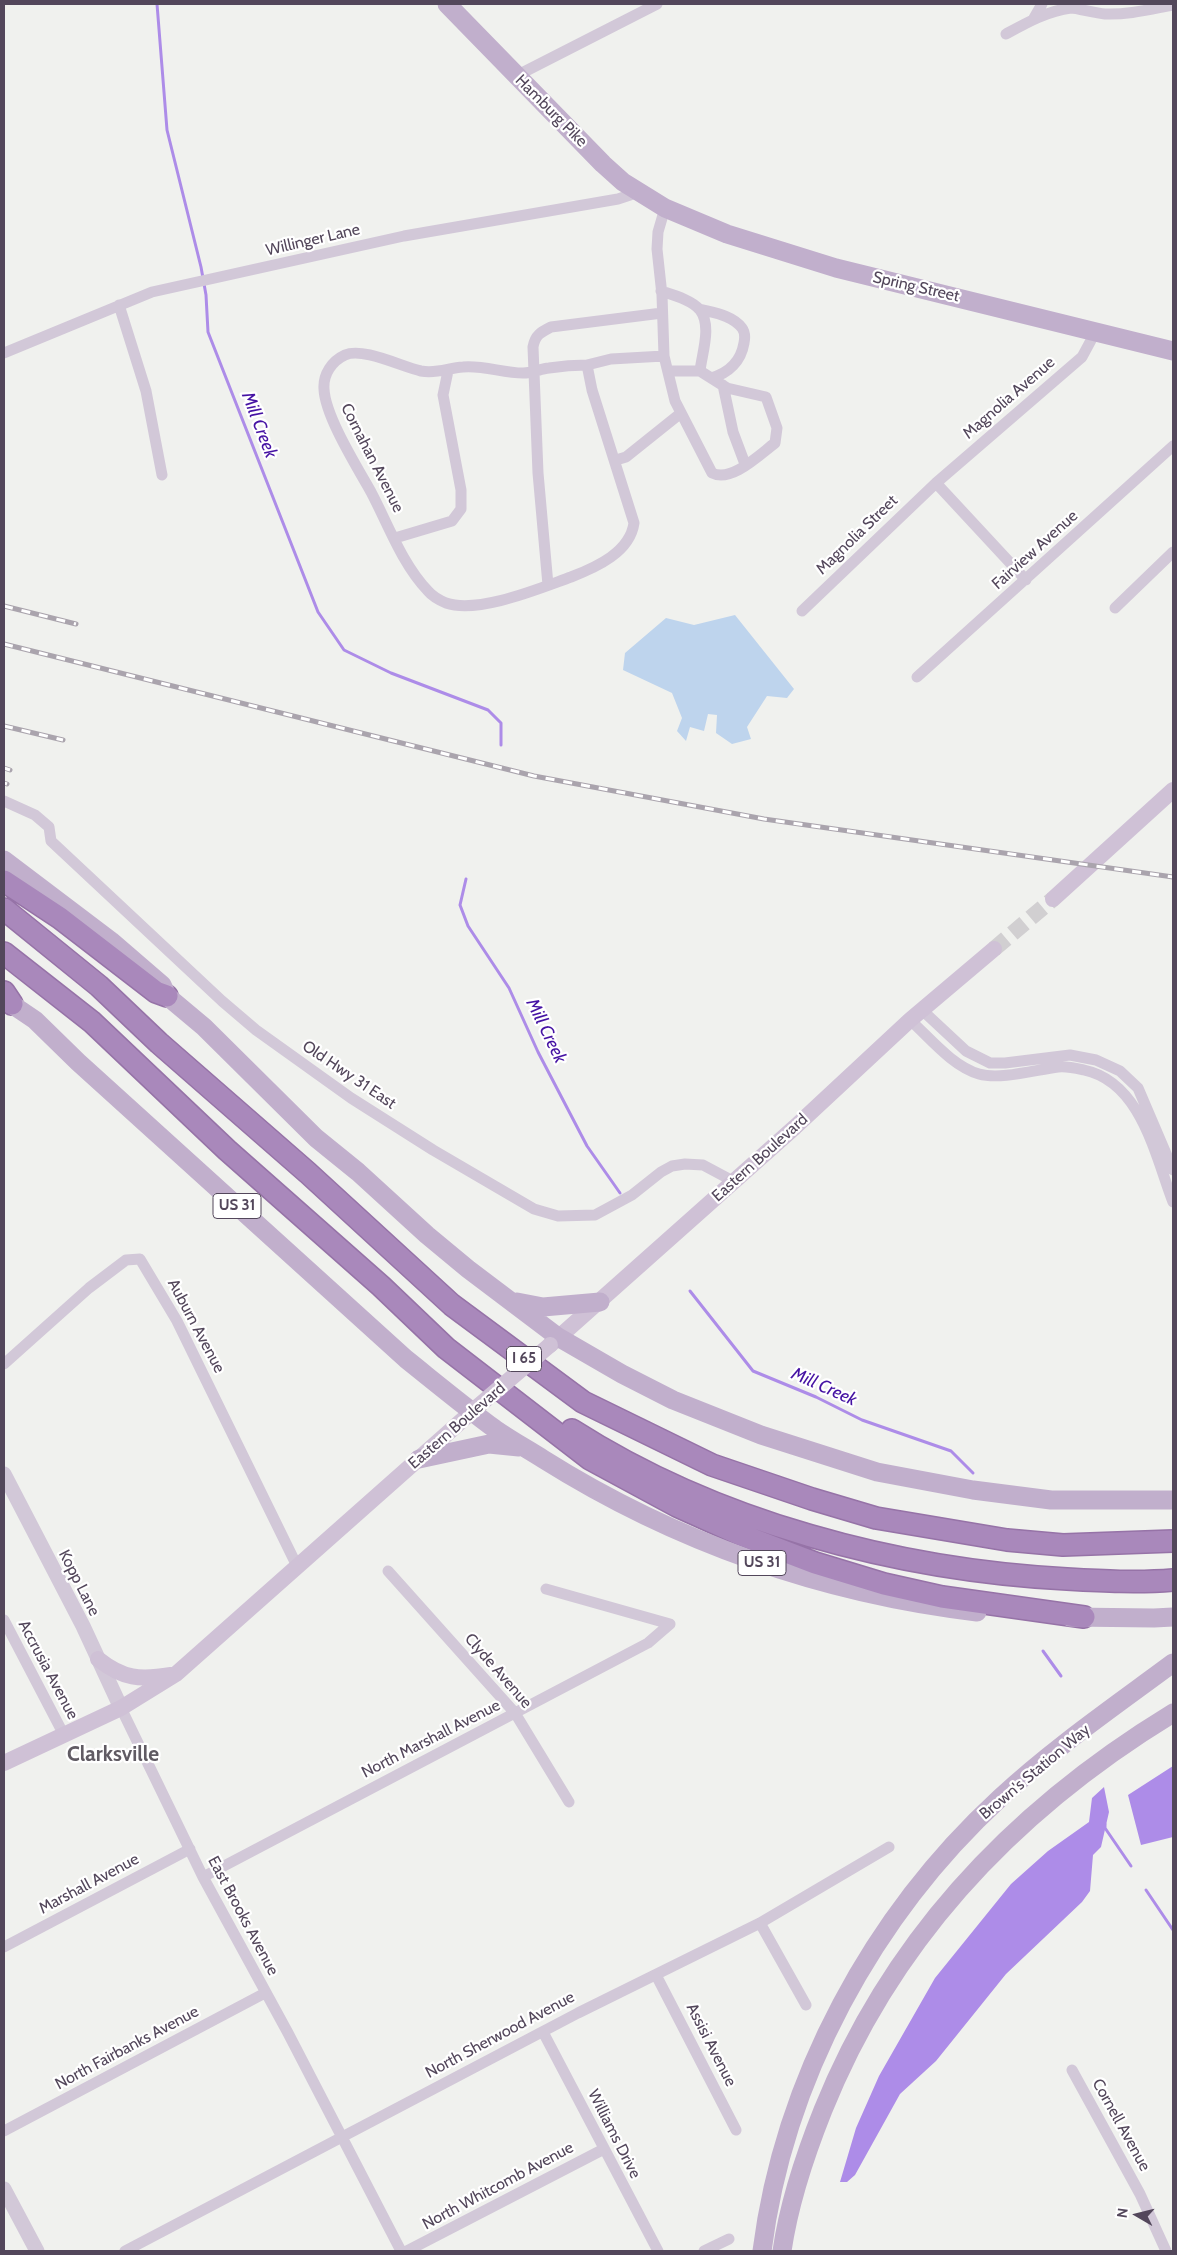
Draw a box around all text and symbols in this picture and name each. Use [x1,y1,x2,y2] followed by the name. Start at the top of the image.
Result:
[511,71,591,151] street label: Hamburg Pike
[264,220,362,260] street label: Willinger Lane
[871,268,961,306] street label: Spring Street
[959,353,1059,443] street label: Magnolia Avenue
[237,389,281,461] water label: Mill Creek
[336,400,408,516] street label: Cornahan Avenue
[812,491,902,579] street label: Magnolia Street
[988,506,1082,594] street label: Fairview Avenue
[521,995,571,1067] water label: Mill Creek
[298,1037,400,1113] street label: Old Hwy 31 East
[708,1110,812,1206] street label: Eastern Boulevard
[213,1194,261,1218] road number: US 31
[163,1276,229,1376] street label: Auburn Avenue
[506,1346,542,1372] road number: I 65
[788,1363,860,1411] water label: Mill Creek
[405,1379,509,1473] street label: Eastern Boulevard
[54,1547,104,1619] street label: Kopp Lane
[738,1550,786,1576] road number: US 31
[14,1617,82,1723] street label: Accrusia Avenue
[460,1630,536,1712] street label: Clyde Avenue
[358,1696,504,1782] street label: North Marshall Avenue
[976,1720,1094,1824] street label: Brown's Station Way
[67,1742,159,1768] district label: Clarksville
[36,1850,142,1918] street label: Marshall Avenue
[203,1853,283,1979] street label: East Brooks Avenue
[422,1988,578,2082] street label: North Sherwood Avenue
[682,2000,740,2090] street label: Assisi Avenue
[52,2002,202,2094] street label: North Fairbanks Avenue
[1088,2076,1154,2174] street label: Cornell Avenue
[583,2086,645,2182] street label: Williams Drive
[419,2138,577,2234] street label: North Whitcomb Avenue
[1112,2190,1162,2240] north arrow
[1113,2207,1132,2219] text: N

